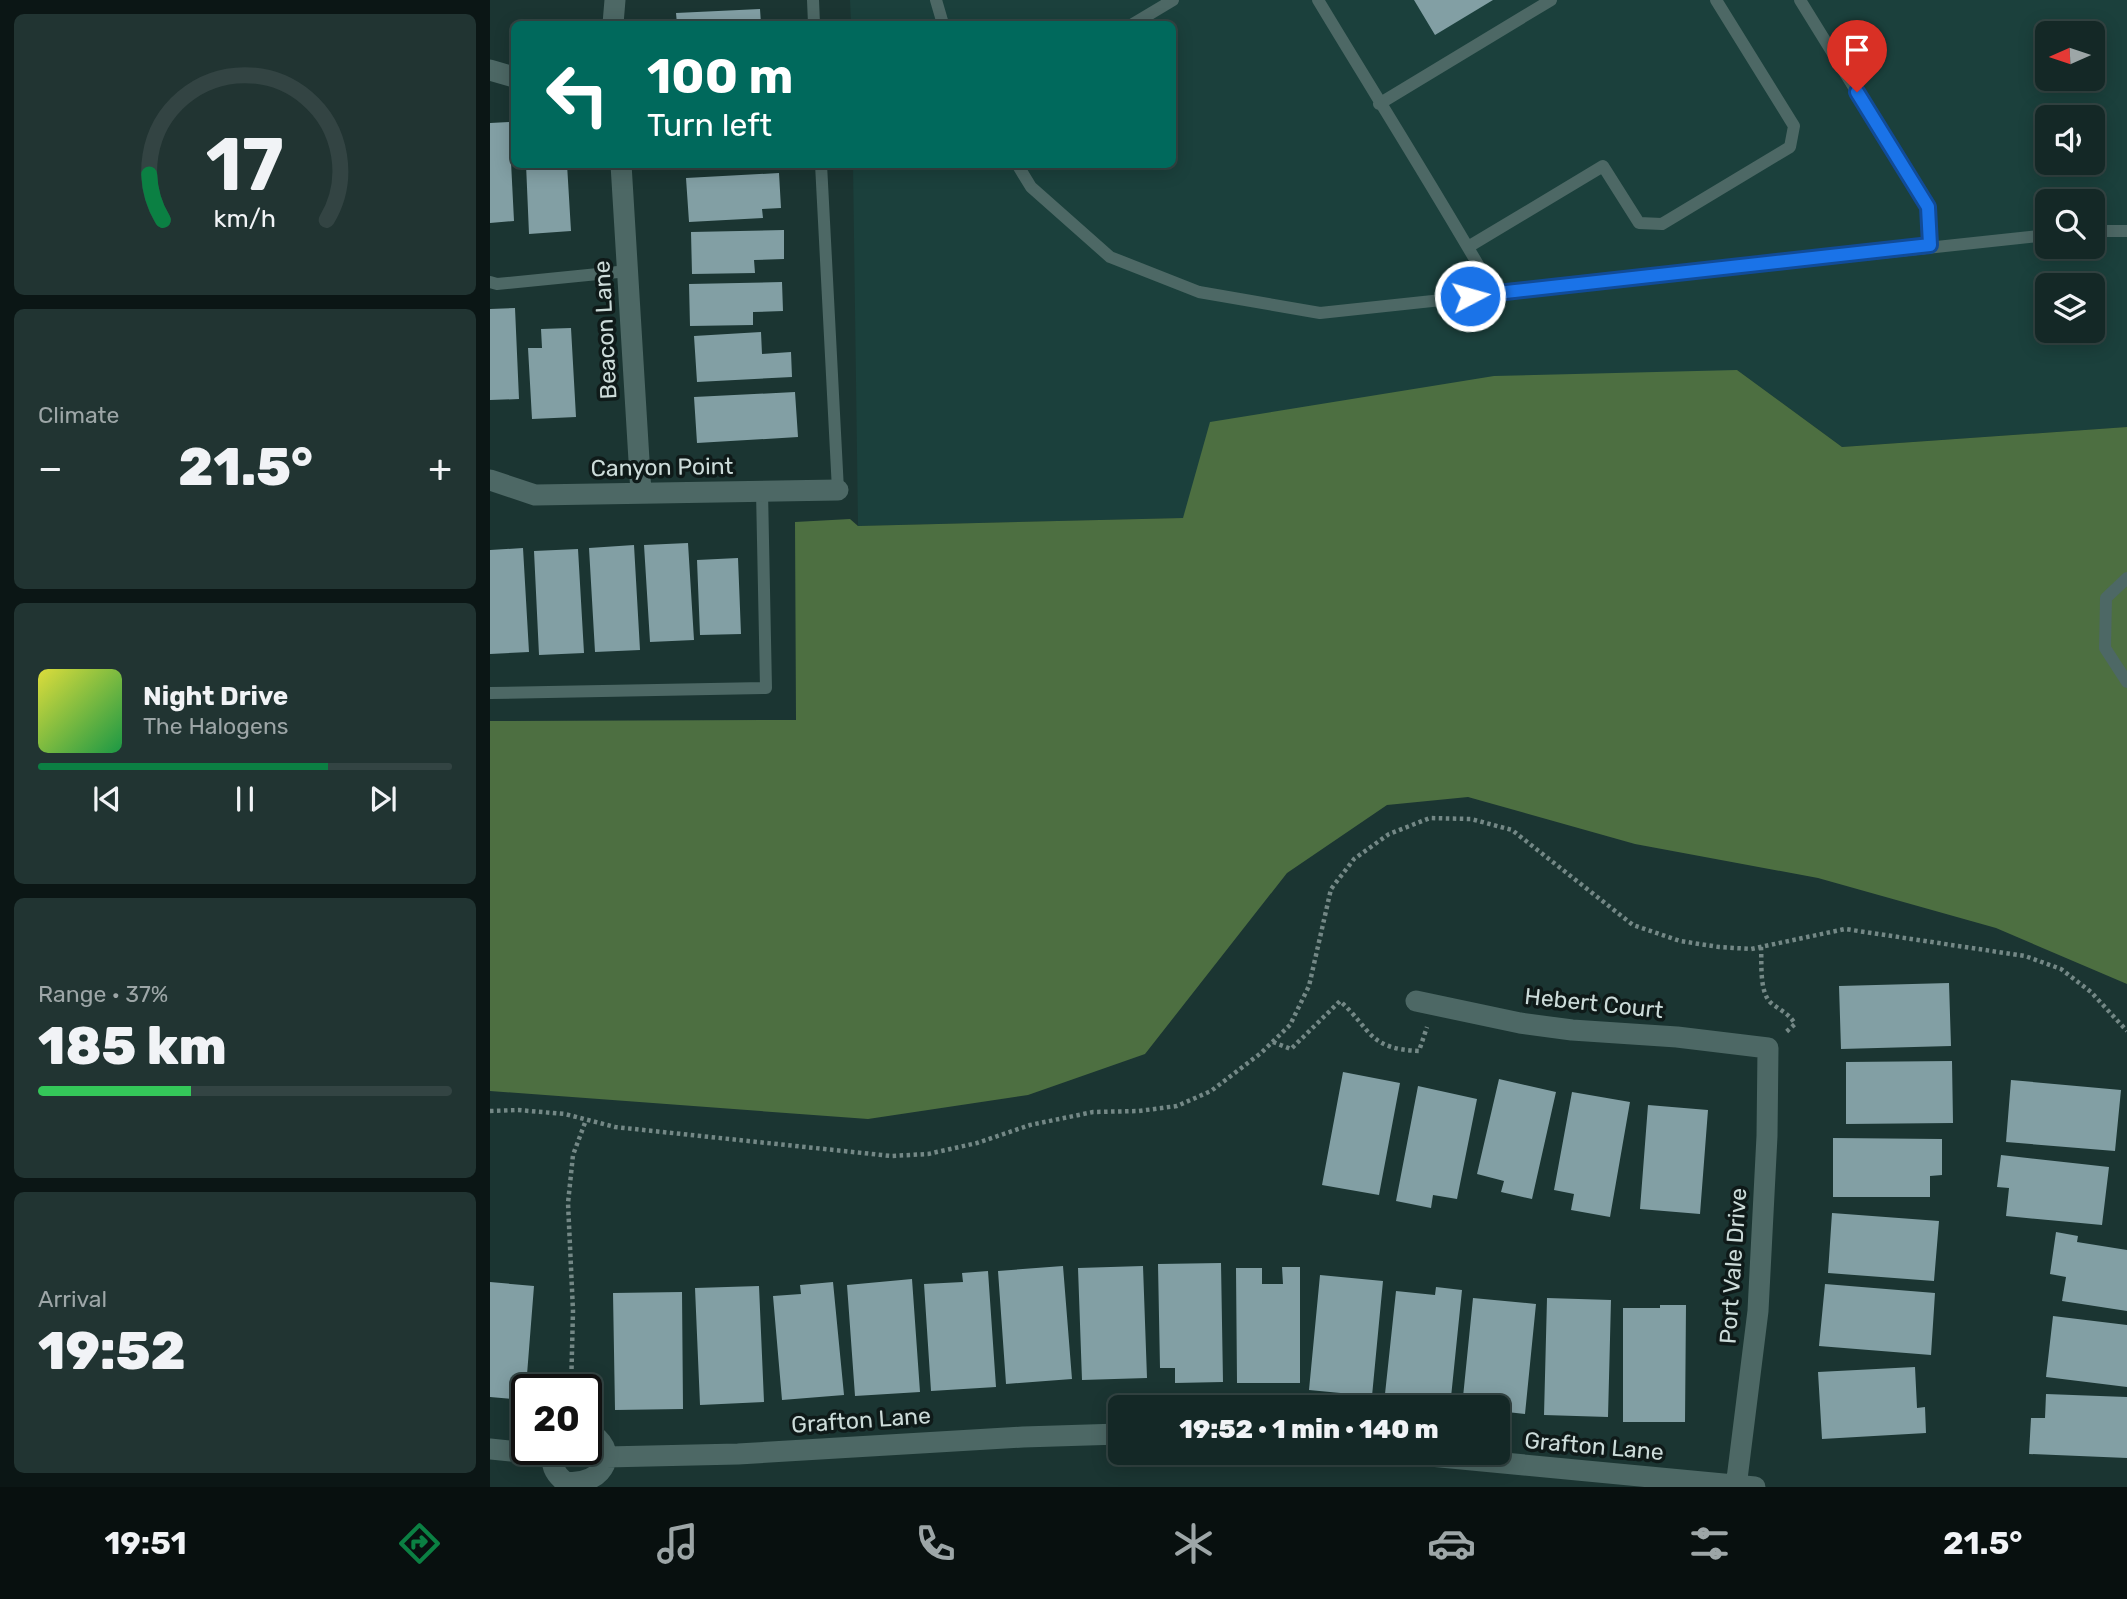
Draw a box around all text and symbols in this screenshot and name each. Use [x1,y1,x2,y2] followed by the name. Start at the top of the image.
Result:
[1827,20,1887,92] pin
[2035,21,2105,91] north arrow
[2035,21,2105,343] map controls
[1838,31,1876,69] icon: arrive
[647,47,793,105] text: 100 m
[532,49,623,140] icon: left
[2035,105,2105,175] button: sound
[647,106,772,144] text: Turn left
[206,123,284,209] text: 17
[2035,189,2105,259] button: search
[214,204,276,233] text: km/h
[1433,259,1507,333] position arrow
[587,260,623,400] street label: Beacon Lane
[2035,273,2105,343] button: layers
[38,401,119,429] text: Climate
[178,436,313,498] text: 21.5°
[38,445,63,491] text: −
[428,445,452,491] text: +
[590,452,734,482] street label: Canyon Point
[143,681,288,712] text: Night Drive
[143,712,289,740] text: The Halogens
[88,780,126,818] icon: previous
[226,780,264,818] icon: pause
[364,780,402,818] icon: next
[38,980,168,1008] text: Range · 37%
[1523,982,1665,1024] street label: Hebert Court
[38,1015,227,1077] text: 185 km
[1714,1187,1752,1345] street label: Port Vale Drive
[38,1285,107,1313] text: Arrival
[38,1320,186,1382] text: 19:52
[511,1374,602,1465] speed limit sign: 20
[790,1401,932,1439] street label: Grafton Lane
[1179,1414,1439,1445] text: 19:52 · 1 min · 140 m
[1523,1426,1665,1466] street label: Grafton Lane
[395,1519,444,1568] icon: directions
[653,1519,702,1568] icon: music
[911,1519,960,1568] icon: phone
[1169,1519,1218,1568] icon: climate
[1427,1519,1476,1568] icon: car
[1685,1519,1734,1568] icon: filters
[104,1524,187,1562] text: 19:51
[1943,1524,2023,1562] text: 21.5°

